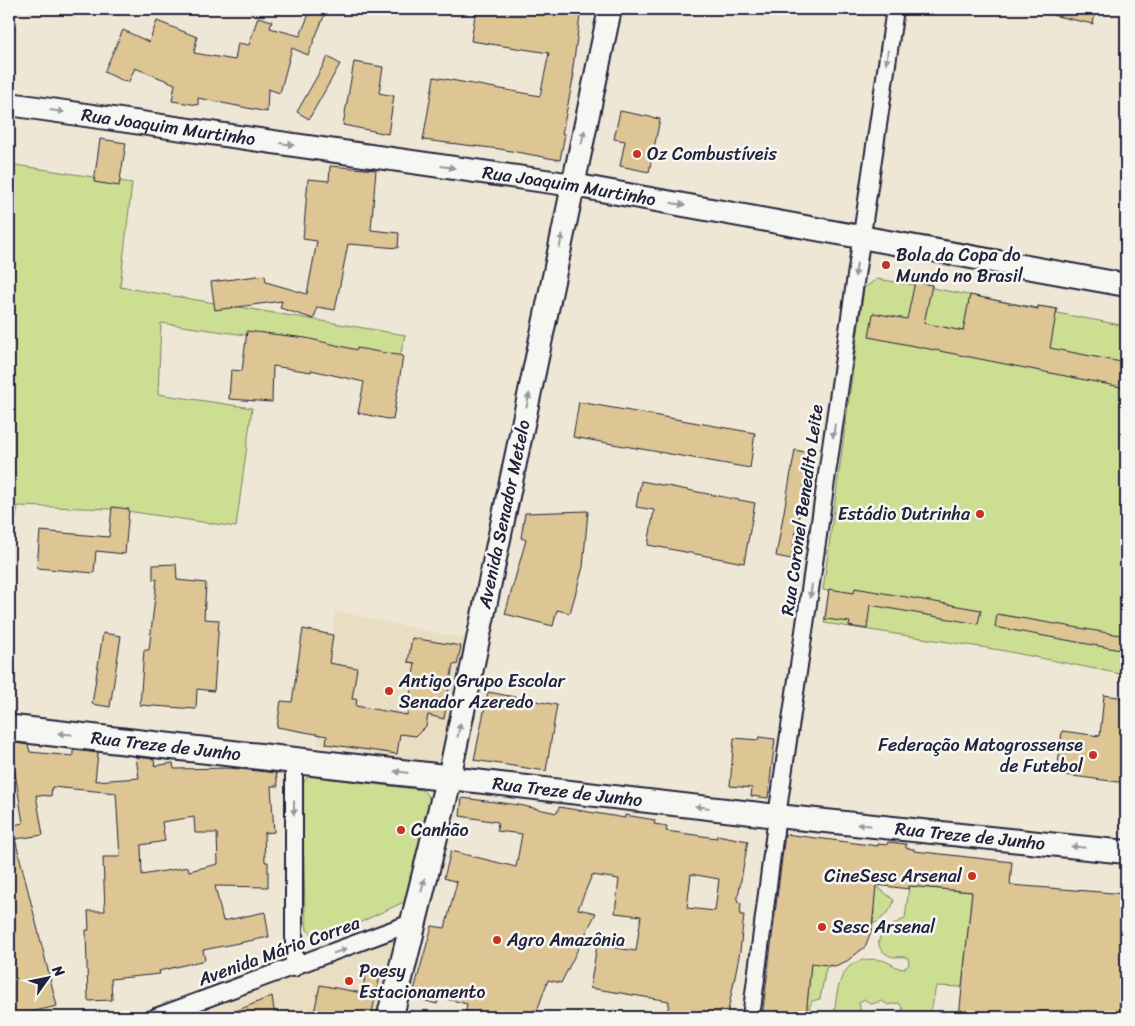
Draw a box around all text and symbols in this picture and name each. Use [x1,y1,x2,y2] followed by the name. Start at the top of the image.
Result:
[883,49,891,65] one-way arrow
[79,99,257,155] street label: Rua Joaquim Murtinho
[49,108,65,116] one-way arrow
[579,130,587,145] one-way arrow
[647,138,777,170] place label: Oz Combustíveis
[280,140,296,148] one-way arrow
[631,148,643,160] marker: Oz Combustíveis
[480,156,658,216] street label: Rua Joaquim Murtinho
[440,163,456,171] one-way arrow
[670,200,686,208] one-way arrow
[557,233,565,248] one-way arrow
[896,239,1024,292] place label: Bola da Copa do Mundo no Brasil
[880,259,892,271] marker: Bola da Copa do Mundo no Brasil
[852,262,860,278] one-way arrow
[524,392,532,407] one-way arrow
[771,402,833,618] street label: Rua Coronel Benedito Leite
[468,417,540,612] street label: Avenida Senador Metelo
[830,423,838,439] one-way arrow
[838,498,971,530] place label: Estádio Dutrinha
[974,508,986,520] marker: Estádio Dutrinha
[806,584,814,600] one-way arrow
[398,665,566,718] place label: Antigo Grupo Escolar Senador Azeredo
[383,685,395,697] marker: Antigo Grupo Escolar Senador Azeredo
[89,721,243,770] street label: Rua Treze de Junho
[455,723,463,738] one-way arrow
[878,729,1084,782] place label: Federação Matogrossense de Futebol
[57,730,73,738] one-way arrow
[1087,749,1099,761] marker: Federação Matogrossense de Futebol
[491,767,644,816] street label: Rua Treze de Junho
[392,768,408,776] one-way arrow
[290,800,298,816] one-way arrow
[694,803,710,811] one-way arrow
[893,812,1047,860] street label: Rua Treze de Junho
[411,814,469,846] place label: Canhão
[856,821,872,829] one-way arrow
[395,824,407,836] marker: Canhão
[1069,843,1085,851] one-way arrow
[824,860,963,892] place label: CineSesc Arsenal
[966,870,978,882] marker: CineSesc Arsenal
[419,878,427,893] one-way arrow
[193,906,365,996] street label: Avenida Mário Correa
[832,911,936,943] place label: Sesc Arsenal
[816,921,828,933] marker: Sesc Arsenal
[506,924,625,956] place label: Agro Amazônia
[491,934,503,946] marker: Agro Amazônia
[332,947,347,954] one-way arrow
[22,954,72,1004] north arrow
[359,955,485,1008] place label: Poesy Estacionamento
[45,959,72,982] text: N
[343,975,355,987] marker: Poesy Estacionamento

